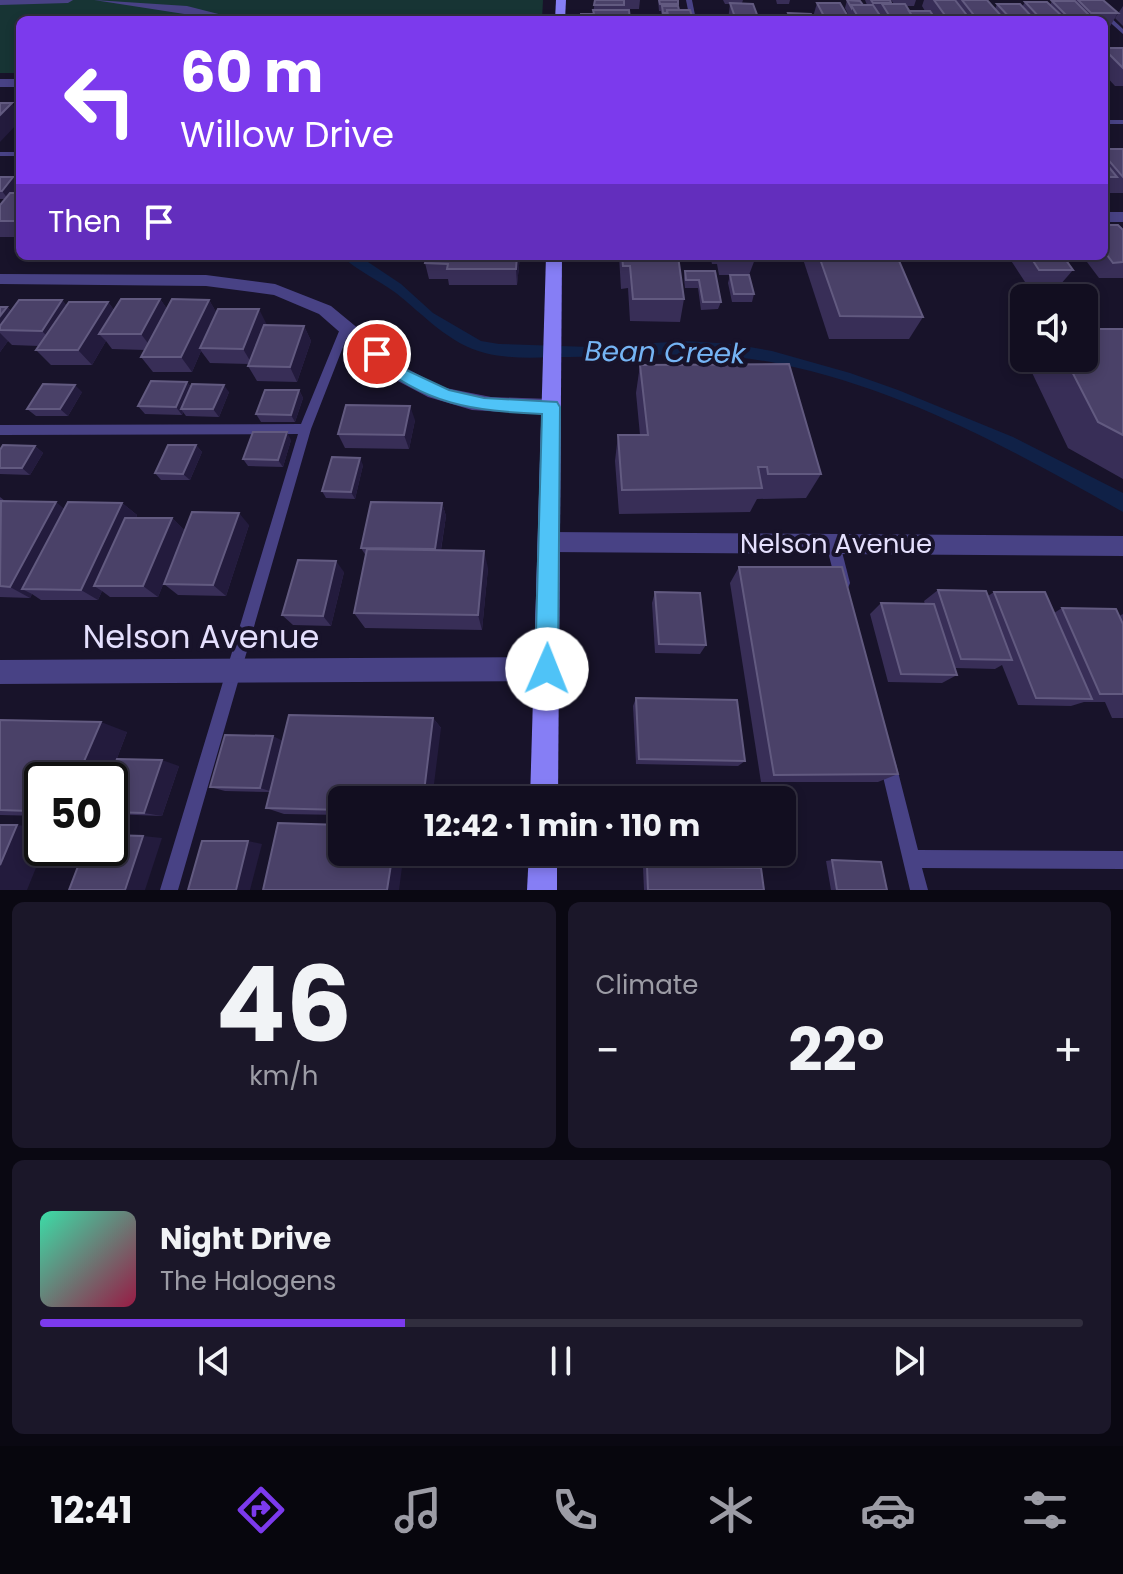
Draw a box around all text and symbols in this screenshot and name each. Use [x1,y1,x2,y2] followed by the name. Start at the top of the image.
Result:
[180,33,323,112] text: 60 m
[48,48,152,152] icon: left
[180,109,394,160] text: Willow Drive
[48,200,121,243] text: Then
[137,200,181,244] icon: arrive
[1010,284,1098,372] map controls
[1010,284,1098,372] button: sound
[343,320,411,388] pin
[355,332,399,376] icon: arrive
[584,332,747,373] water label: Bean Creek
[740,526,932,562] street label: Nelson Avenue
[83,614,319,659] street label: Nelson Avenue
[505,627,589,711] position arrow
[24,762,128,866] speed limit sign: 50
[424,804,700,847] text: 12:42 · 1 min · 110 m
[215,932,352,1077] text: 46
[596,967,698,1003] text: Climate
[788,1008,885,1092] text: 22°
[596,1020,620,1081] text: −
[1053,1020,1083,1081] text: +
[249,1058,318,1094] text: km/h
[160,1217,331,1260] text: Night Drive
[160,1263,336,1299] text: The Halogens
[192,1339,236,1383] icon: previous
[539,1339,583,1383] icon: pause
[887,1339,931,1383] icon: next
[233,1482,289,1538] icon: directions
[390,1482,446,1538] icon: music
[547,1482,603,1538] icon: phone
[703,1482,759,1538] icon: climate
[860,1482,916,1538] icon: car
[1017,1482,1073,1538] icon: filters
[50,1485,133,1536] text: 12:41

